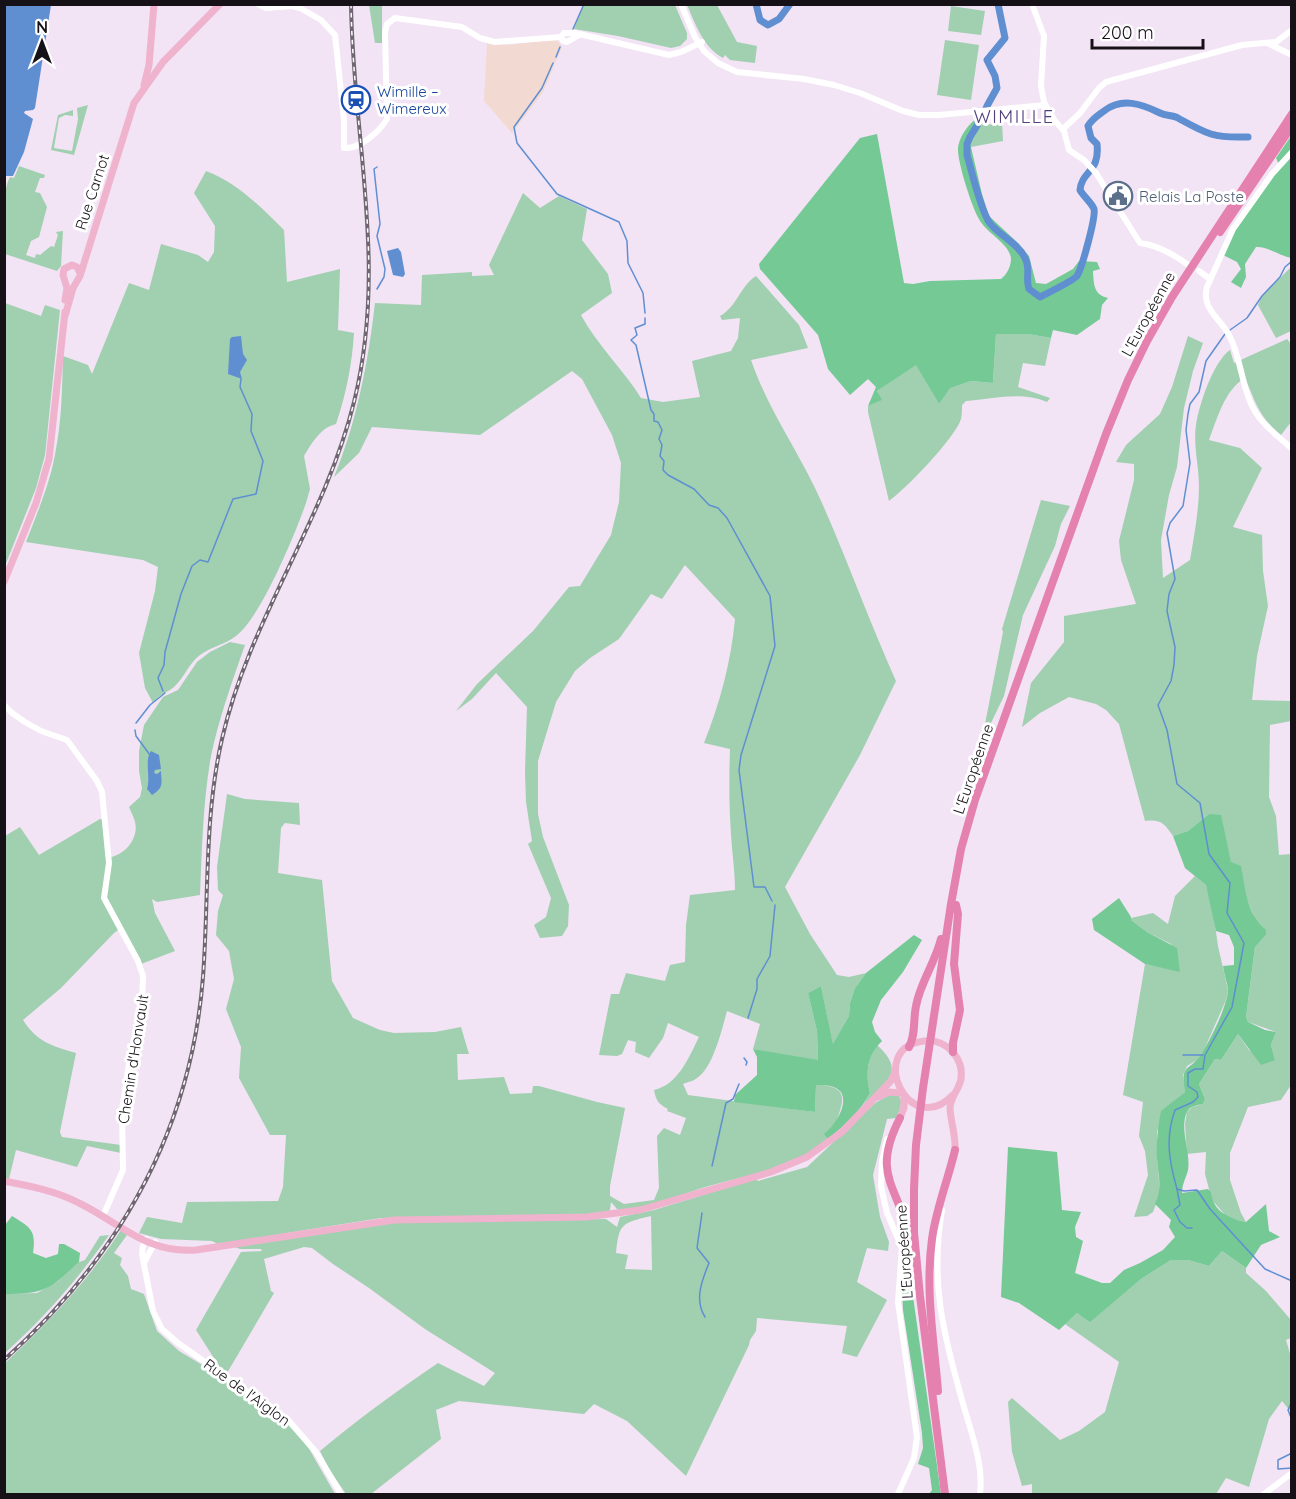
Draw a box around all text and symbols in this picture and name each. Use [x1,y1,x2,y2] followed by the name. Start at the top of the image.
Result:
[12,12,72,72] north arrow
[1092,12,1203,50] scale bar
[36,17,48,37] text: N
[1101,21,1154,44] text: 200 m
[377,82,447,118] place label: Wimille – Wimereux
[340,84,372,116] station icon: Wimille – Wimereux
[973,105,1055,128] district label: WIMILLE
[71,152,113,232] street label: Rue Carnot
[1102,180,1134,212] public building icon: Relais La Poste
[1139,187,1244,206] place label: Relais La Poste
[1117,268,1179,360] street label: L'Européenne
[949,721,997,817] street label: L'Européenne
[113,993,153,1125] street label: Chemin d'Honvault
[891,1204,917,1300] street label: L'Européenne
[200,1354,294,1430] street label: Rue de l'Aiglon

